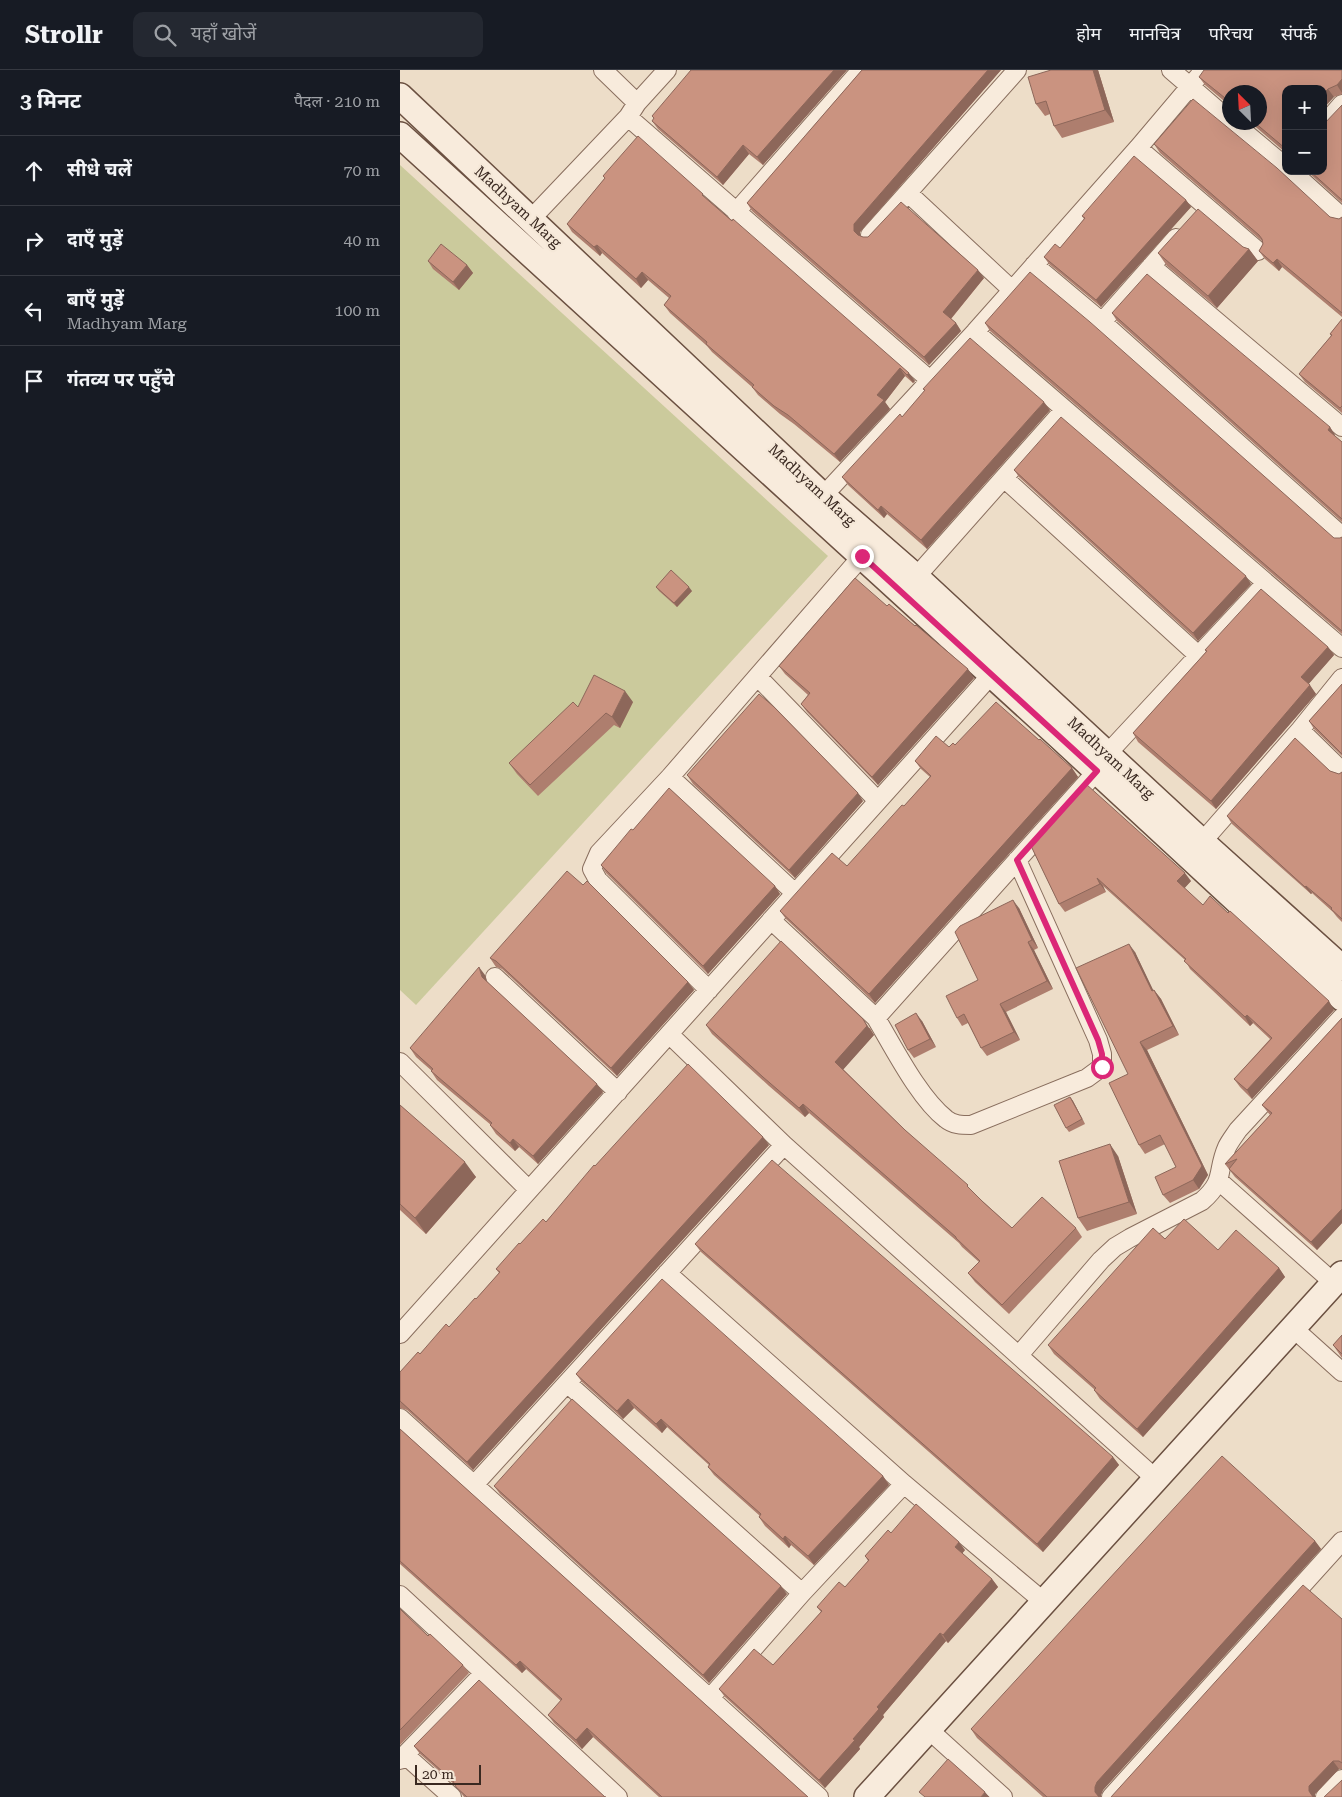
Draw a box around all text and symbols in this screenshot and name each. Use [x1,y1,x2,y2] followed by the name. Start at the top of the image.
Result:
[133,12,483,57] search box
[25,21,103,49] text: Strollr
[151,21,179,49] icon: search
[191,22,256,45] text: यहाँ खोजें
[1076,23,1101,44] text: होम
[1129,23,1181,44] text: मानचित्र
[1209,23,1253,44] text: परिचय
[1281,23,1317,44] text: संपर्क
[1222,85,1267,130] north arrow
[1282,85,1327,175] map controls
[1282,85,1327,130] button: +
[20,89,81,113] text: 3 मिनट
[294,92,380,111] text: पैदल · 210 m
[1282,130,1327,175] button: −
[20,157,48,185] icon: ahead
[67,158,132,181] text: सीधे चलें
[343,161,380,180] text: 70 m
[471,162,566,252] street label: Madhyam Marg
[20,227,48,255] icon: right
[67,228,123,251] text: दाएँ मुड़ें
[343,231,380,250] text: 40 m
[67,288,124,311] text: बाएँ मुड़ें
[20,297,48,325] icon: left
[334,301,380,320] text: 100 m
[67,314,187,333] text: Madhyam Marg
[20,367,48,395] icon: arrive
[67,368,174,391] text: गंतव्य पर पहुँचे
[765,440,860,530] street label: Madhyam Marg
[851,545,874,568] route end
[1064,713,1159,803] street label: Madhyam Marg
[1091,1056,1114,1079] route start
[415,1762,481,1785] scale bar
[422,1766,454,1782] text: 20 m

